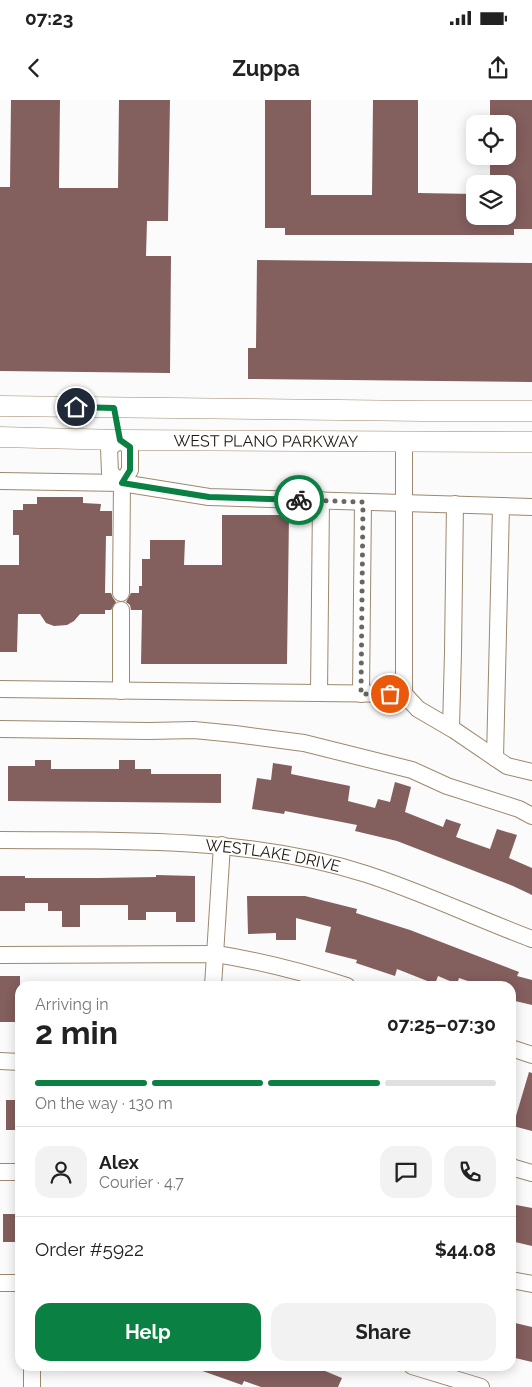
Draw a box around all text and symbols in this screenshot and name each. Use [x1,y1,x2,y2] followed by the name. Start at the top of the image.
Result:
[25,7,73,29] text: 07:23
[20,54,48,82] icon: back
[484,54,512,82] icon: share
[232,55,300,81] text: Zuppa
[466,115,516,225] map controls
[466,115,516,165] button: locate
[466,175,516,225] button: layers
[55,386,97,428] pin
[62,393,90,421] icon: home
[174,431,359,451] street label: WEST PLANO PARKWAY
[274,475,324,525] courier
[285,486,313,514] icon: bike
[369,673,411,715] pin
[376,680,404,708] icon: bag
[205,836,343,876] street label: WESTLAKE DRIVE
[35,995,109,1014] text: Arriving in
[387,1013,496,1035] text: 07:25–07:30
[35,1014,118,1051] text: 2 min
[35,1094,173,1113] text: On the way · 130 m
[35,1146,87,1198] button: person
[380,1146,432,1198] button: chat
[444,1146,496,1198] button: phone
[99,1151,139,1173] text: Alex
[99,1173,184,1192] text: Courier · 4.7
[35,1238,144,1260] text: Order #5922
[435,1238,496,1260] text: $44.08
[35,1303,261,1361] button: Help
[271,1303,496,1361] button: Share

